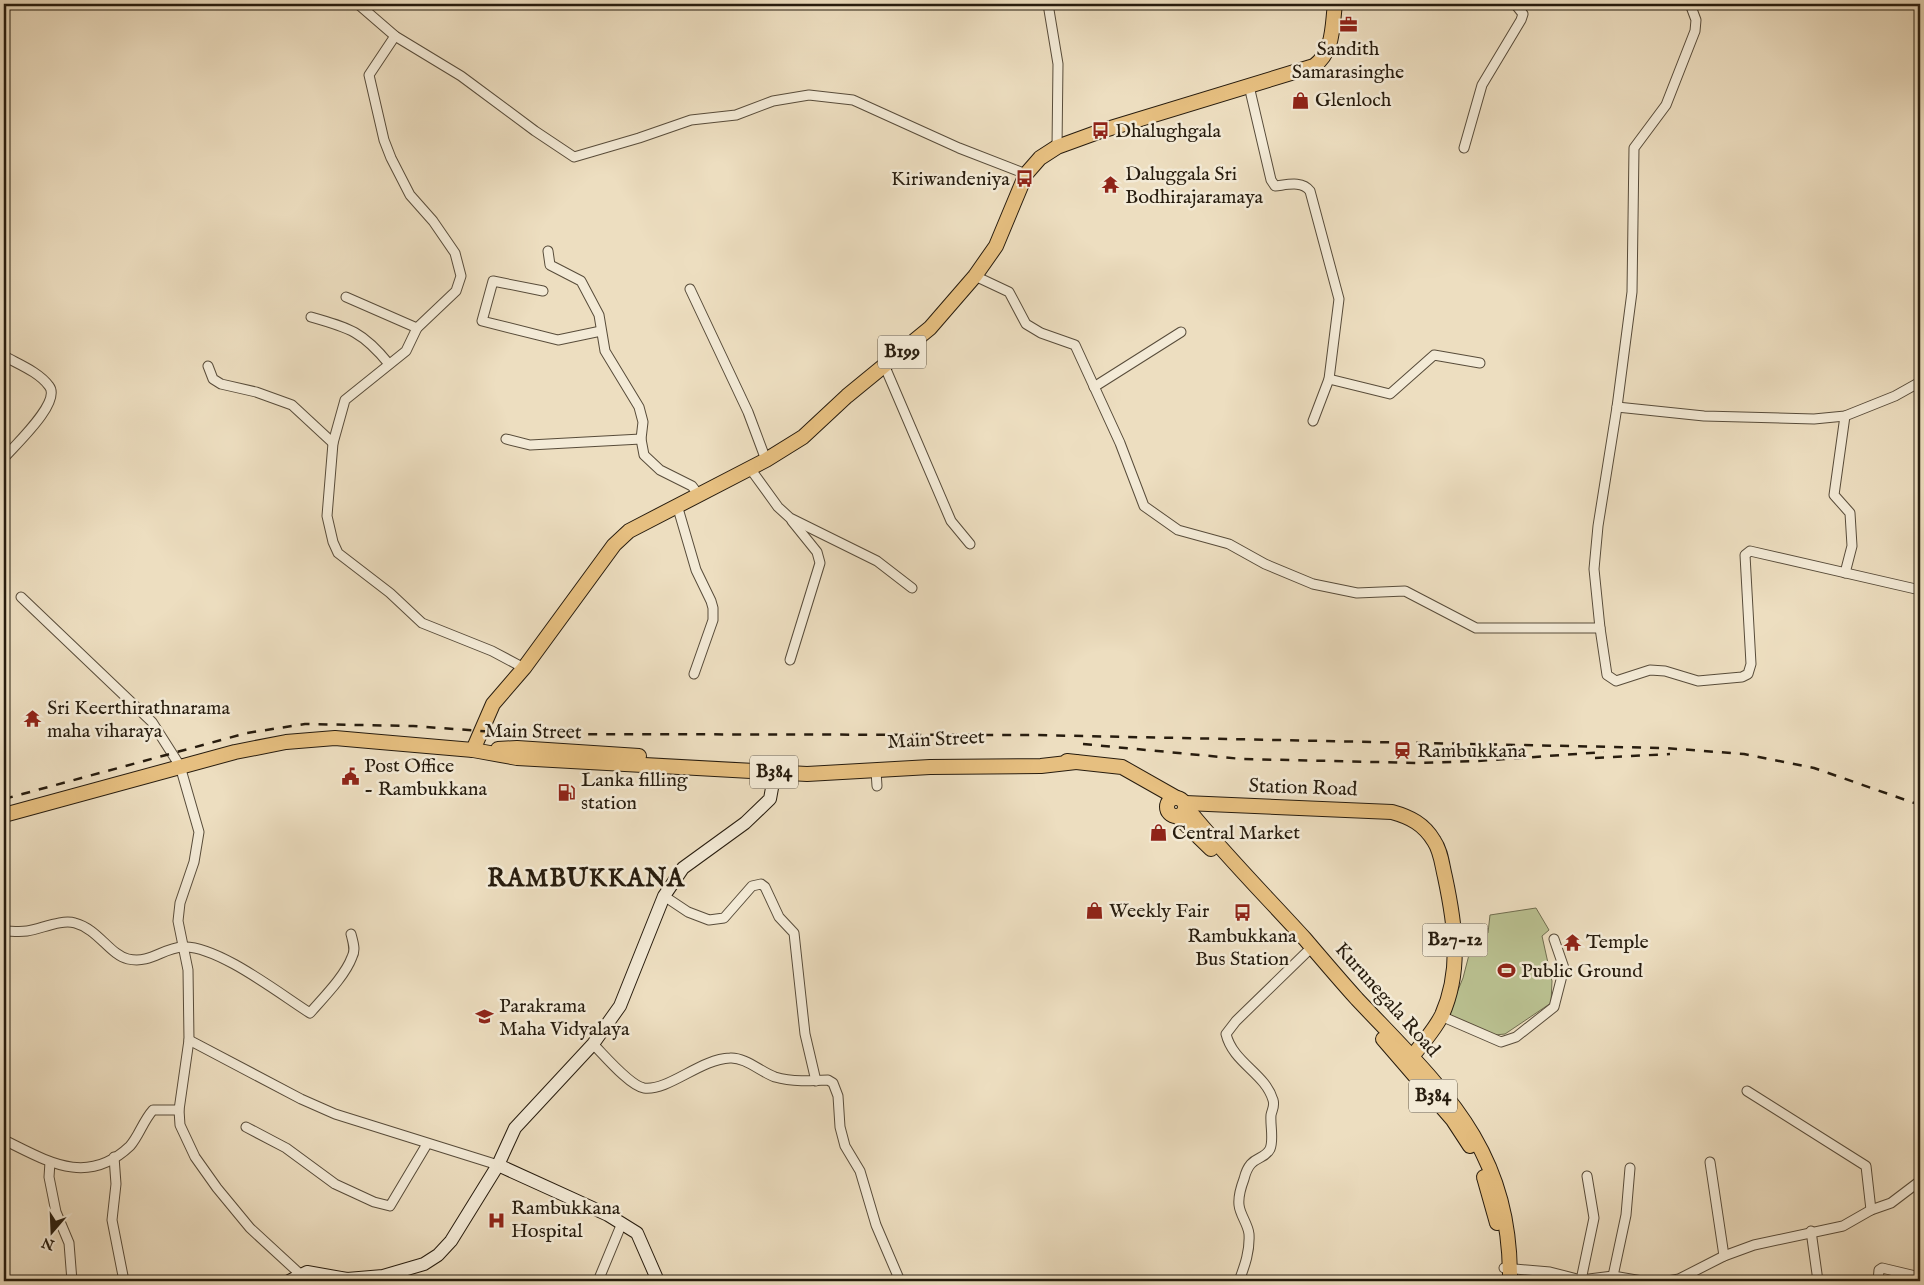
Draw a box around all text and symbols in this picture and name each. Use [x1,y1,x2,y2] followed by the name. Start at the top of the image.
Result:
[1338,15,1358,35] office icon: Sandith Samarasinghe
[1292,37,1404,85] place label: Sandith Samarasinghe
[1315,88,1392,113] place label: Glenloch
[1291,90,1311,110] shop icon: Glenloch
[1115,119,1222,144] place label: Dhalughgala
[1091,121,1111,141] bus stop icon: Dhalughgala
[1125,162,1264,210] place label: Daluggala Sri Bodhirajaramaya
[891,167,1010,192] place label: Kiriwandeniya
[1014,169,1034,189] bus stop icon: Kiriwandeniya
[1101,175,1121,195] temple icon: Daluggala Sri Bodhirajaramaya
[878,336,926,368] road number: B199
[47,696,231,744] place label: Sri Keerthirathnarama maha viharaya
[23,709,43,729] temple icon: Sri Keerthirathnarama maha viharaya
[484,719,582,745] street label: Main Street
[887,725,985,755] street label: Main Street
[1417,739,1527,764] place label: Rambukkana
[1393,741,1413,761] station icon: Rambukkana
[364,754,487,802] place label: Post Office - Rambukkana
[750,756,798,789] road number: B384
[340,767,360,787] public building icon: Post Office - Rambukkana
[581,768,689,816] place label: Lanka filling station
[1248,774,1358,802] street label: Station Road
[557,782,577,802] fuel station icon: Lanka filling station
[1172,821,1300,846] place label: Central Market
[1148,823,1168,843] shop icon: Central Market
[487,863,685,895] district label: RAMBUKKANA
[1109,899,1210,924] place label: Weekly Fair
[1085,901,1105,921] shop icon: Weekly Fair
[1232,902,1252,922] bus stop icon: Rambukkana Bus Station
[1187,924,1297,972] place label: Rambukkana Bus Station
[1422,924,1488,956] road number: B27-12
[1586,930,1649,955] place label: Temple
[1562,932,1582,952] temple icon: Temple
[1329,938,1445,1063] street label: Kurunegala Road
[1521,959,1643,984] place label: Public Ground
[1497,961,1517,981] sports icon: Public Ground
[499,994,630,1042] place label: Parakrama Maha Vidyalaya
[475,1007,495,1027] school or university icon: Parakrama Maha Vidyalaya
[1409,1080,1457,1112] road number: B384
[511,1196,621,1244] place label: Rambukkana Hospital
[28,1208,78,1258] north arrow
[487,1210,507,1230] hospital icon: Rambukkana Hospital
[39,1233,58,1254] text: N

